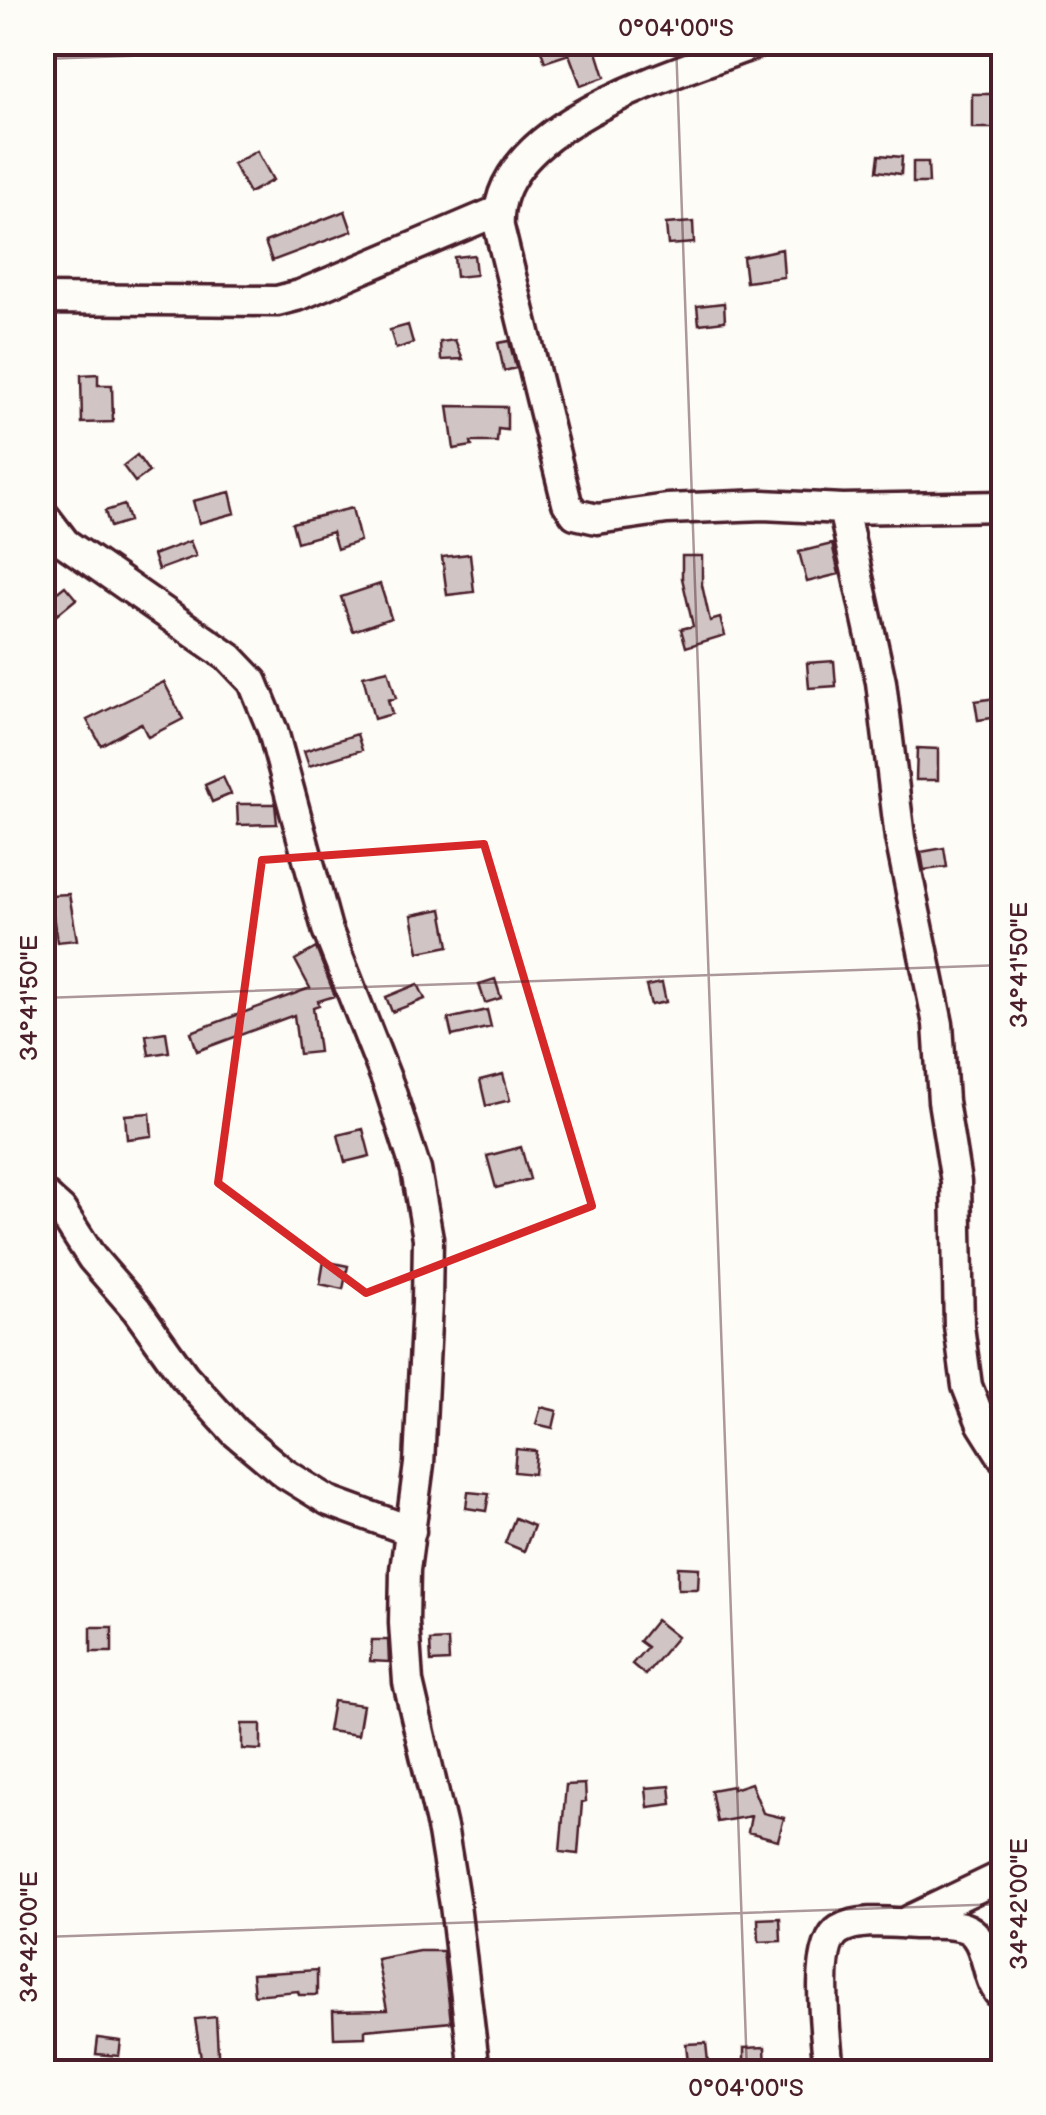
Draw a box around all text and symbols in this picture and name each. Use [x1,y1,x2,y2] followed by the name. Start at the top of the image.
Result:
[618,13,734,44] text: 0°04'00"S
[1004,902,1035,1028] text: 34°41'50"E
[14,935,45,1061] text: 34°41'50"E
[1004,1838,1035,1970] text: 34°42'00"E
[14,1871,45,2003] text: 34°42'00"E
[688,2073,804,2104] text: 0°04'00"S

